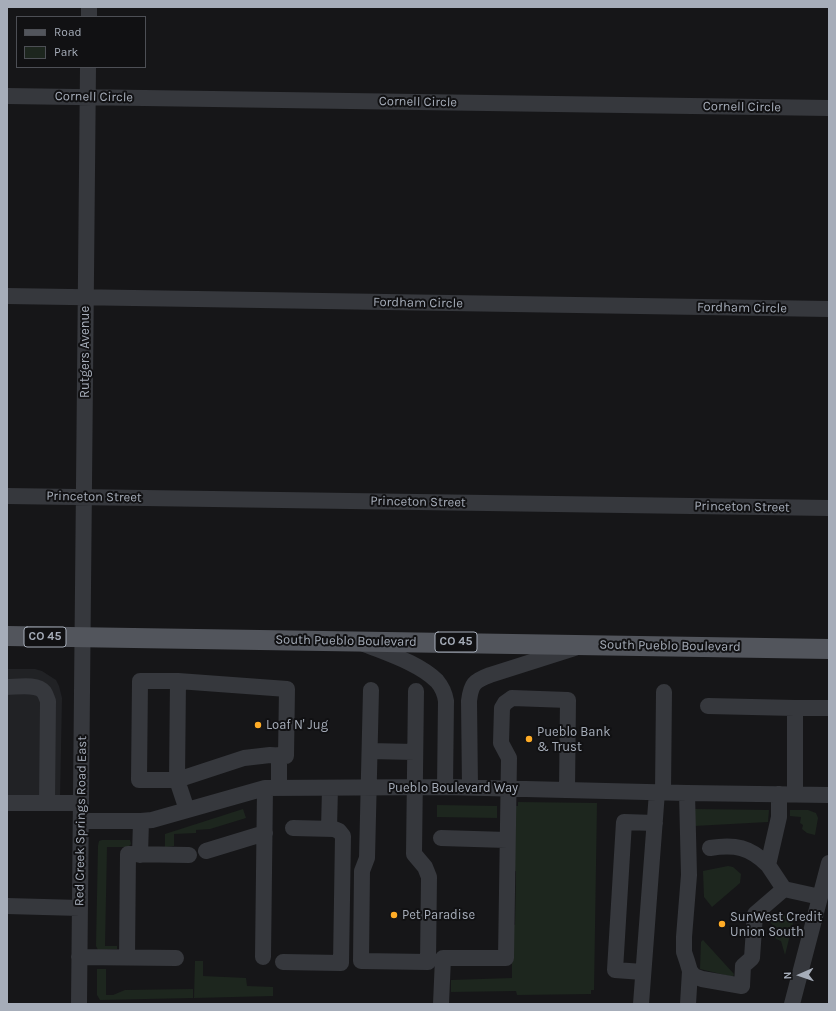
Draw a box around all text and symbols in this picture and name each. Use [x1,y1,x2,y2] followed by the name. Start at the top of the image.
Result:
[16,16,146,68] legend
[54,25,82,39] text: Road
[54,45,78,59] text: Park
[55,89,133,105] street label: Cornell Circle
[379,94,457,110] street label: Cornell Circle
[703,99,781,115] street label: Cornell Circle
[373,294,463,312] street label: Fordham Circle
[697,299,787,317] street label: Fordham Circle
[77,306,93,398] street label: Rutgers Avenue
[46,488,142,506] street label: Princeton Street
[370,493,466,511] street label: Princeton Street
[694,498,790,516] street label: Princeton Street
[24,627,66,647] road number: CO 45
[275,632,417,650] street label: South Pueblo Boulevard
[435,632,477,652] road number: CO 45
[599,637,741,655] street label: South Pueblo Boulevard
[266,717,328,733] place label: Loaf N' Jug
[253,720,263,730] marker: Loaf N' Jug
[537,724,611,755] place label: Pueblo Bank & Trust
[524,734,534,744] marker: Pueblo Bank & Trust
[72,736,90,906] street label: Red Creek Springs Road East
[388,780,518,796] street label: Pueblo Boulevard Way
[402,907,475,923] place label: Pet Paradise
[730,909,822,940] place label: SunWest Credit Union South
[389,910,399,920] marker: Pet Paradise
[717,919,727,929] marker: SunWest Credit Union South
[780,955,820,995] north arrow
[781,971,794,980] text: N

